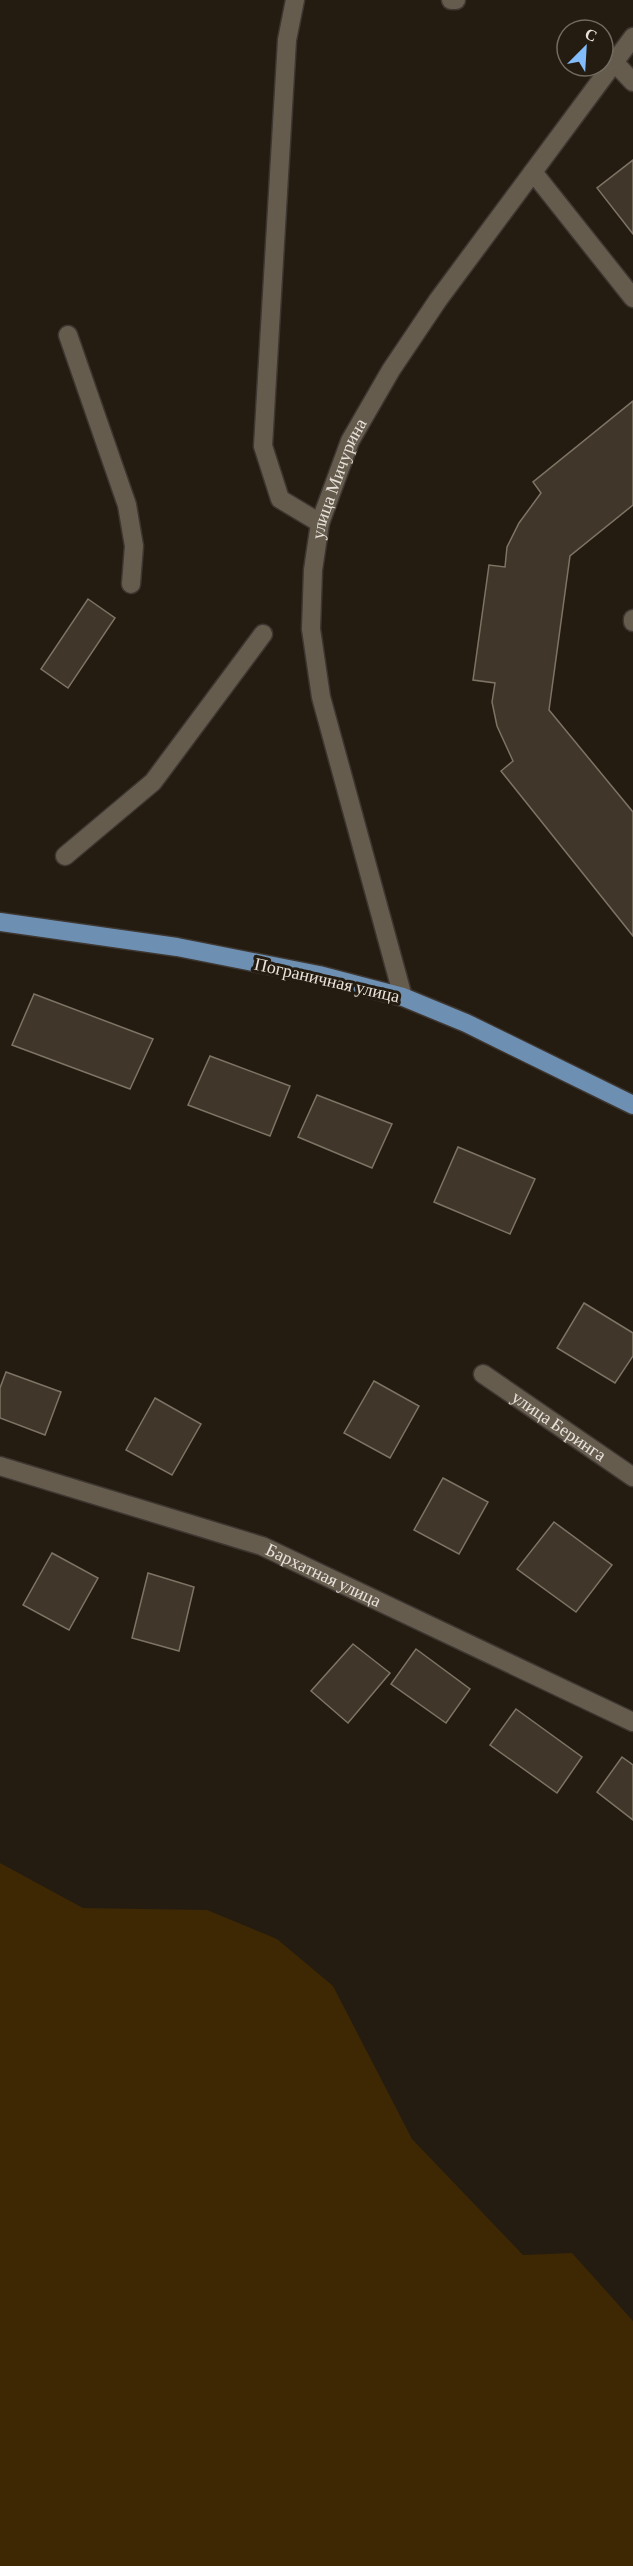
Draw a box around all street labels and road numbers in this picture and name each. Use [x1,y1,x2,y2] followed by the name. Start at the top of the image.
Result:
[308,415,371,541] street label: улица Мичурина
[252,954,402,1006] street label: Пограничная улица
[508,1387,610,1465] street label: улица Беринга
[263,1539,384,1611] street label: Бархатная улица

